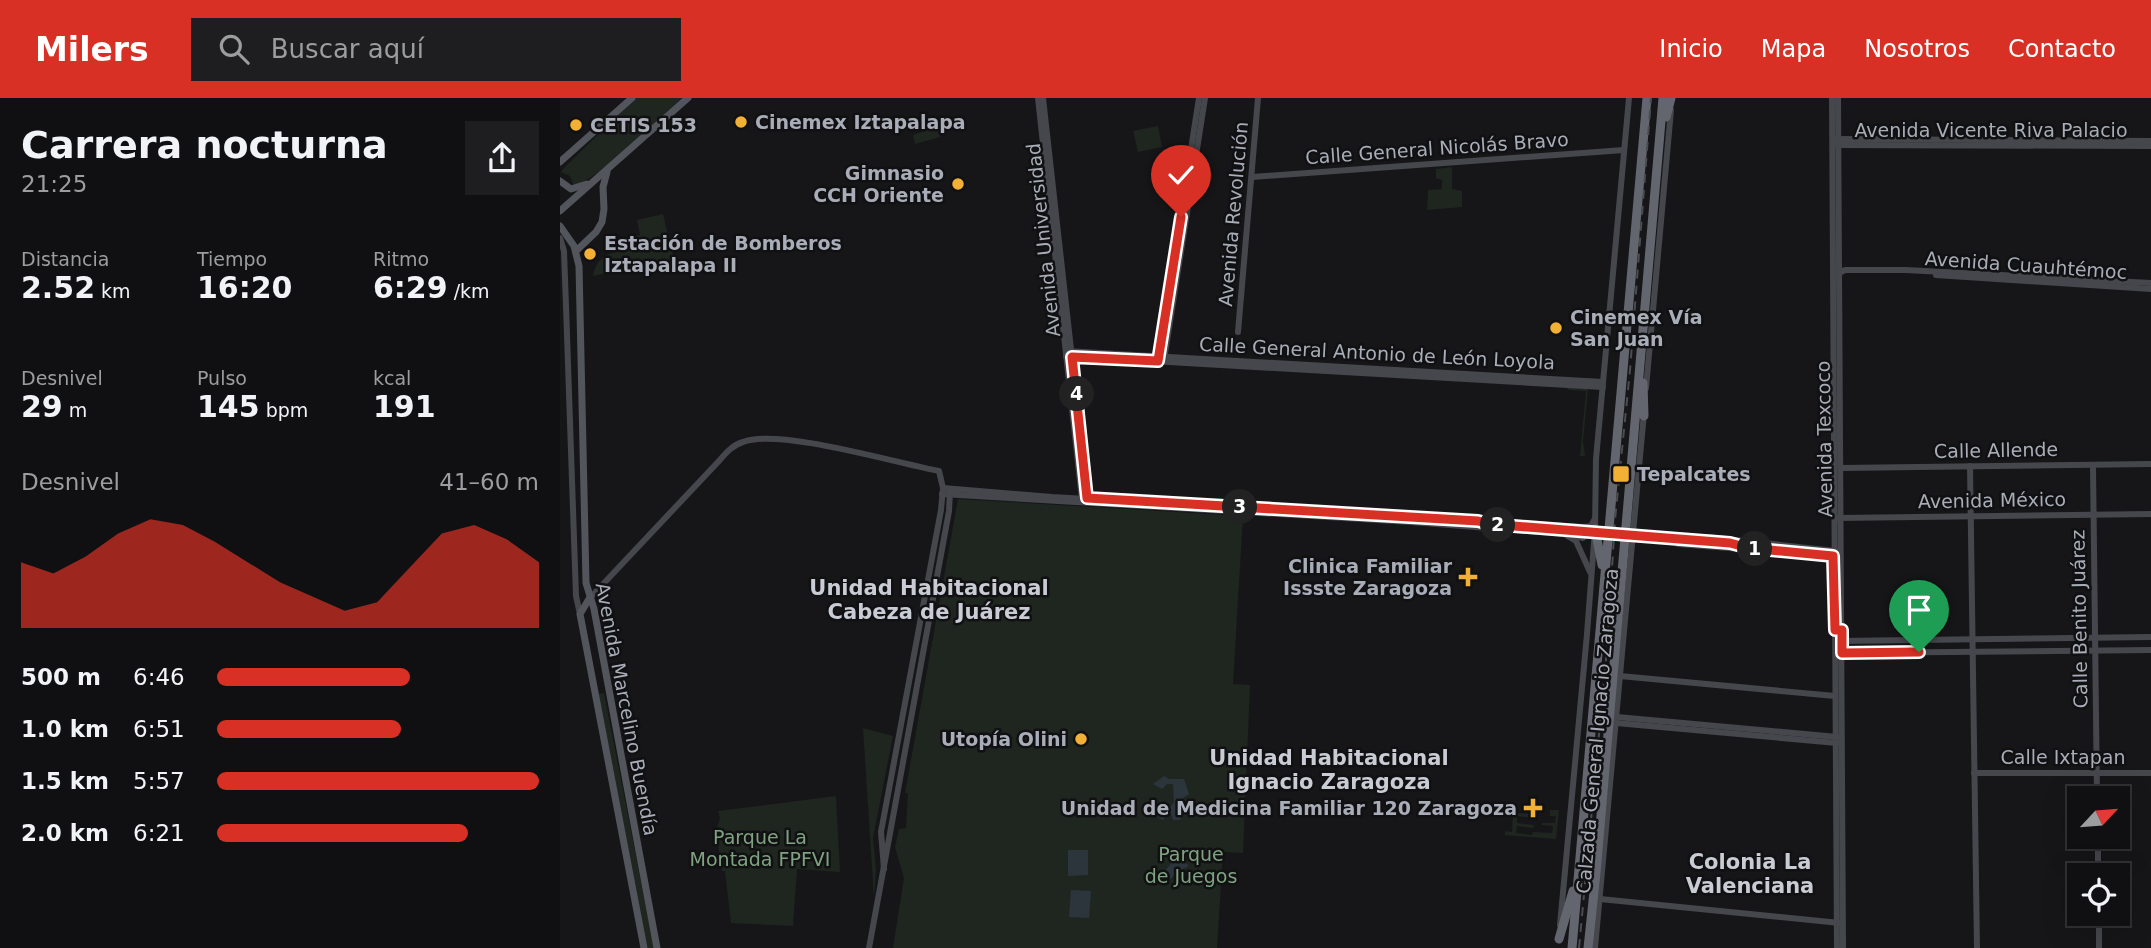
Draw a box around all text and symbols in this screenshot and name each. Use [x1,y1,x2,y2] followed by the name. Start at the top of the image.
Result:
[191,18,681,81] search box
[35,30,149,69] text: Milers
[215,30,253,68] icon: search
[271,34,424,64] text: Buscar aquí
[1659,35,1723,63] text: Inicio
[1761,35,1826,63] text: Mapa
[1864,35,1970,63] text: Nosotros
[2008,35,2116,63] text: Contacto
[755,111,966,133] place label: Cinemex Iztapalapa
[590,114,697,136] place label: CETIS 153
[733,114,749,130] marker: Cinemex Iztapalapa
[568,117,584,133] marker: CETIS 153
[1854,119,2128,141] street label: Avenida Vicente Riva Palacio
[465,121,539,195] button: share
[1214,121,1252,307] street label: Avenida Revolución
[21,123,388,167] text: Carrera nocturna
[1305,128,1569,168] street label: Calle General Nicolás Bravo
[1022,142,1064,338] street label: Avenida Universidad
[1151,145,1211,217] pin
[1162,156,1200,194] icon: check
[813,162,944,206] place label: Gimnasio CCH Oriente
[21,171,87,197] text: 21:25
[950,176,966,192] marker: Gimnasio CCH Oriente
[604,232,842,276] place label: Estación de Bomberos Iztapalapa II
[582,246,598,262] marker: Estación de Bomberos Iztapalapa II
[1924,247,2128,283] street label: Avenida Cuauhtémoc
[21,248,109,270] text: Distancia
[197,248,267,270] text: Tiempo
[373,248,429,270] text: Ritmo
[21,270,95,305] text: 2.52
[197,270,293,305] text: 16:20
[373,270,448,305] text: 6:29
[95,280,131,302] text: km
[448,280,490,302] text: /km
[1570,306,1702,350] place label: Cinemex Vía San Juan
[1548,320,1564,336] marker: Cinemex Vía San Juan
[1199,333,1555,373] street label: Calle General Antonio de León Loyola
[1812,360,1836,518] street label: Avenida Texcoco
[21,367,103,389] text: Desnivel
[197,367,247,389] text: Pulso
[373,367,411,389] text: kcal
[1060,376,1094,412] pin: 4
[1070,382,1083,404] text: 4
[21,389,63,424] text: 29
[197,389,260,424] text: 145
[373,389,436,424] text: 191
[63,399,87,421] text: m
[260,399,308,421] text: bpm
[1934,438,2058,462] street label: Calle Allende
[1637,463,1751,485] place label: Tepalcates
[1611,464,1631,484] marker: Tepalcates
[21,469,120,495] text: Desnivel
[439,469,539,495] text: 41–60 m
[1918,488,2066,512] street label: Avenida México
[1222,490,1258,524] pin: 3
[1233,495,1246,517] text: 3
[1480,508,1516,542] pin: 2
[1491,513,1504,535] text: 2
[2066,529,2092,709] street label: Calle Benito Juárez
[1738,532,1772,566] pin: 1
[1748,537,1761,559] text: 1
[1283,555,1453,599] place label: Clinica Familiar Issste Zaragoza
[1458,567,1478,587] marker: Clinica Familiar Issste Zaragoza
[1572,567,1622,895] street label: Calzada General Ignacio Zaragoza
[809,576,1049,624] district label: Unidad Habitacional Cabeza de Juárez
[1889,580,1949,652] pin
[592,581,662,837] street label: Avenida Marcelino Buendía
[1900,591,1938,629] icon: arrive
[21,664,101,690] text: 500 m
[133,664,185,690] text: 6:46
[21,716,109,742] text: 1.0 km
[133,716,185,742] text: 6:51
[941,728,1067,750] place label: Utopía Olini
[1073,731,1089,747] marker: Utopía Olini
[1209,746,1449,794] district label: Unidad Habitacional Ignacio Zaragoza
[2001,746,2125,768] street label: Calle Ixtapan
[21,768,109,794] text: 1.5 km
[133,768,185,794] text: 5:57
[2067,786,2130,849] north arrow
[2067,786,2130,926] map controls
[1061,797,1517,819] place label: Unidad de Medicina Familiar 120 Zaragoza
[1523,798,1543,818] marker: Unidad de Medicina Familiar 120 Zaragoza
[21,820,109,846] text: 2.0 km
[133,820,185,846] text: 6:21
[690,826,830,870] park label: Parque La Montada FPFVI
[1145,843,1237,887] park label: Parque de Juegos
[1686,850,1814,898] district label: Colonia La Valenciana
[2067,863,2130,926] button: locate

